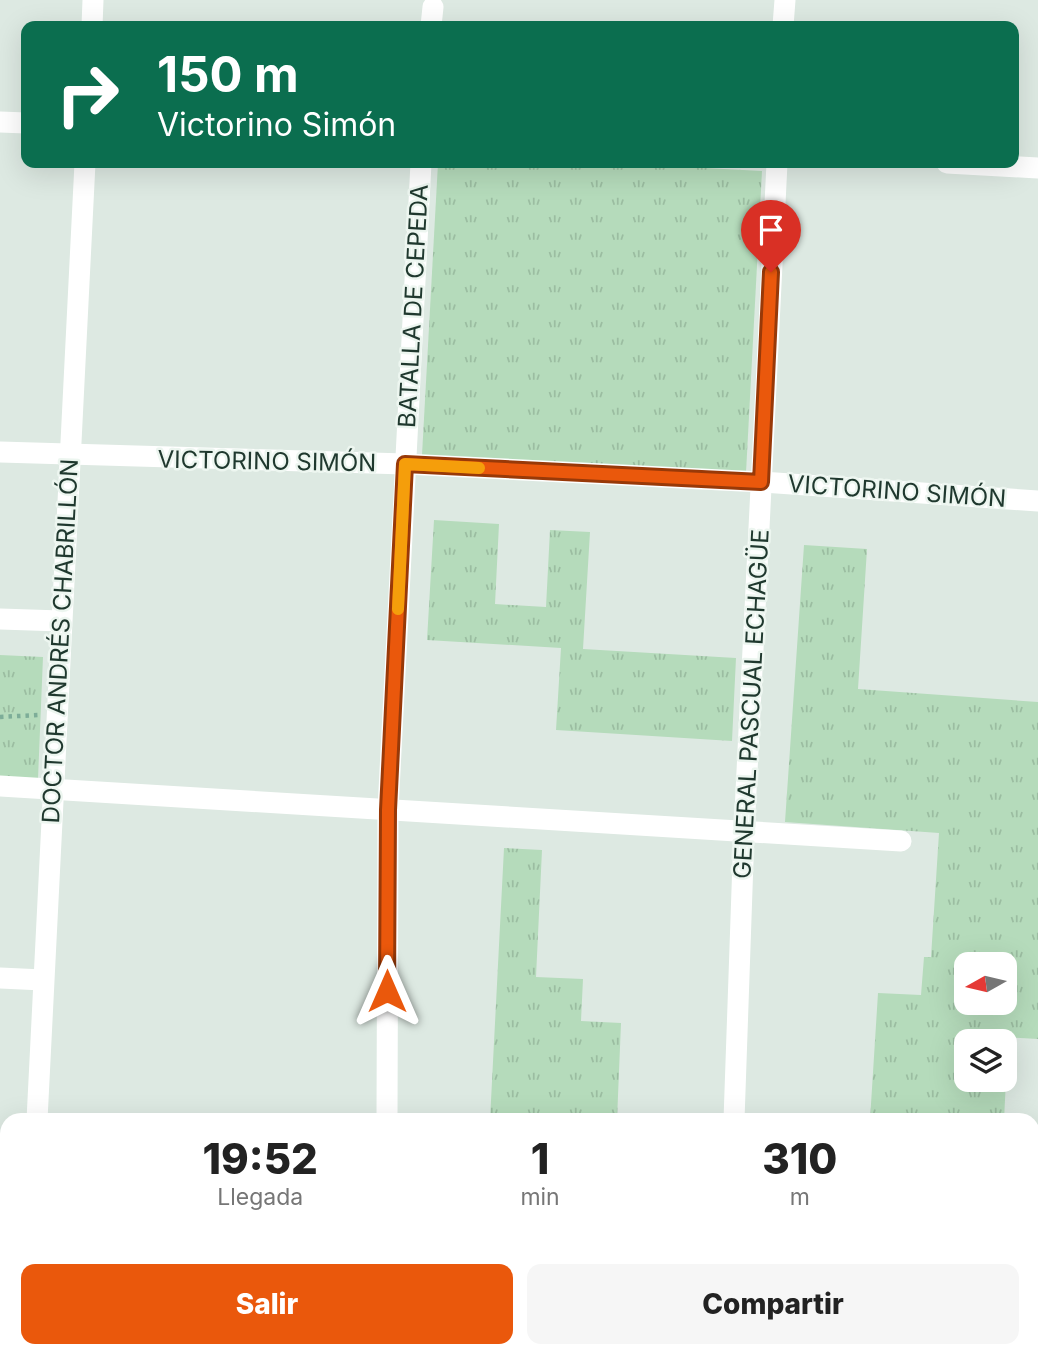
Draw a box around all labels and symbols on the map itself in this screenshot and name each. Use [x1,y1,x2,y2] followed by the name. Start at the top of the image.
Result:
[392,183,434,429] street label: BATALLA DE CEPEDA
[741,200,801,272] pin
[157,445,377,477] street label: VICTORINO SIMÓN
[35,458,84,824] street label: DOCTOR ANDRÉS CHABRILLÓN
[787,469,1007,513] street label: VICTORINO SIMÓN
[727,528,775,880] street label: GENERAL PASCUAL ECHAGÜE
[954,952,1017,1015] north arrow
[350,954,424,1028] position arrow

